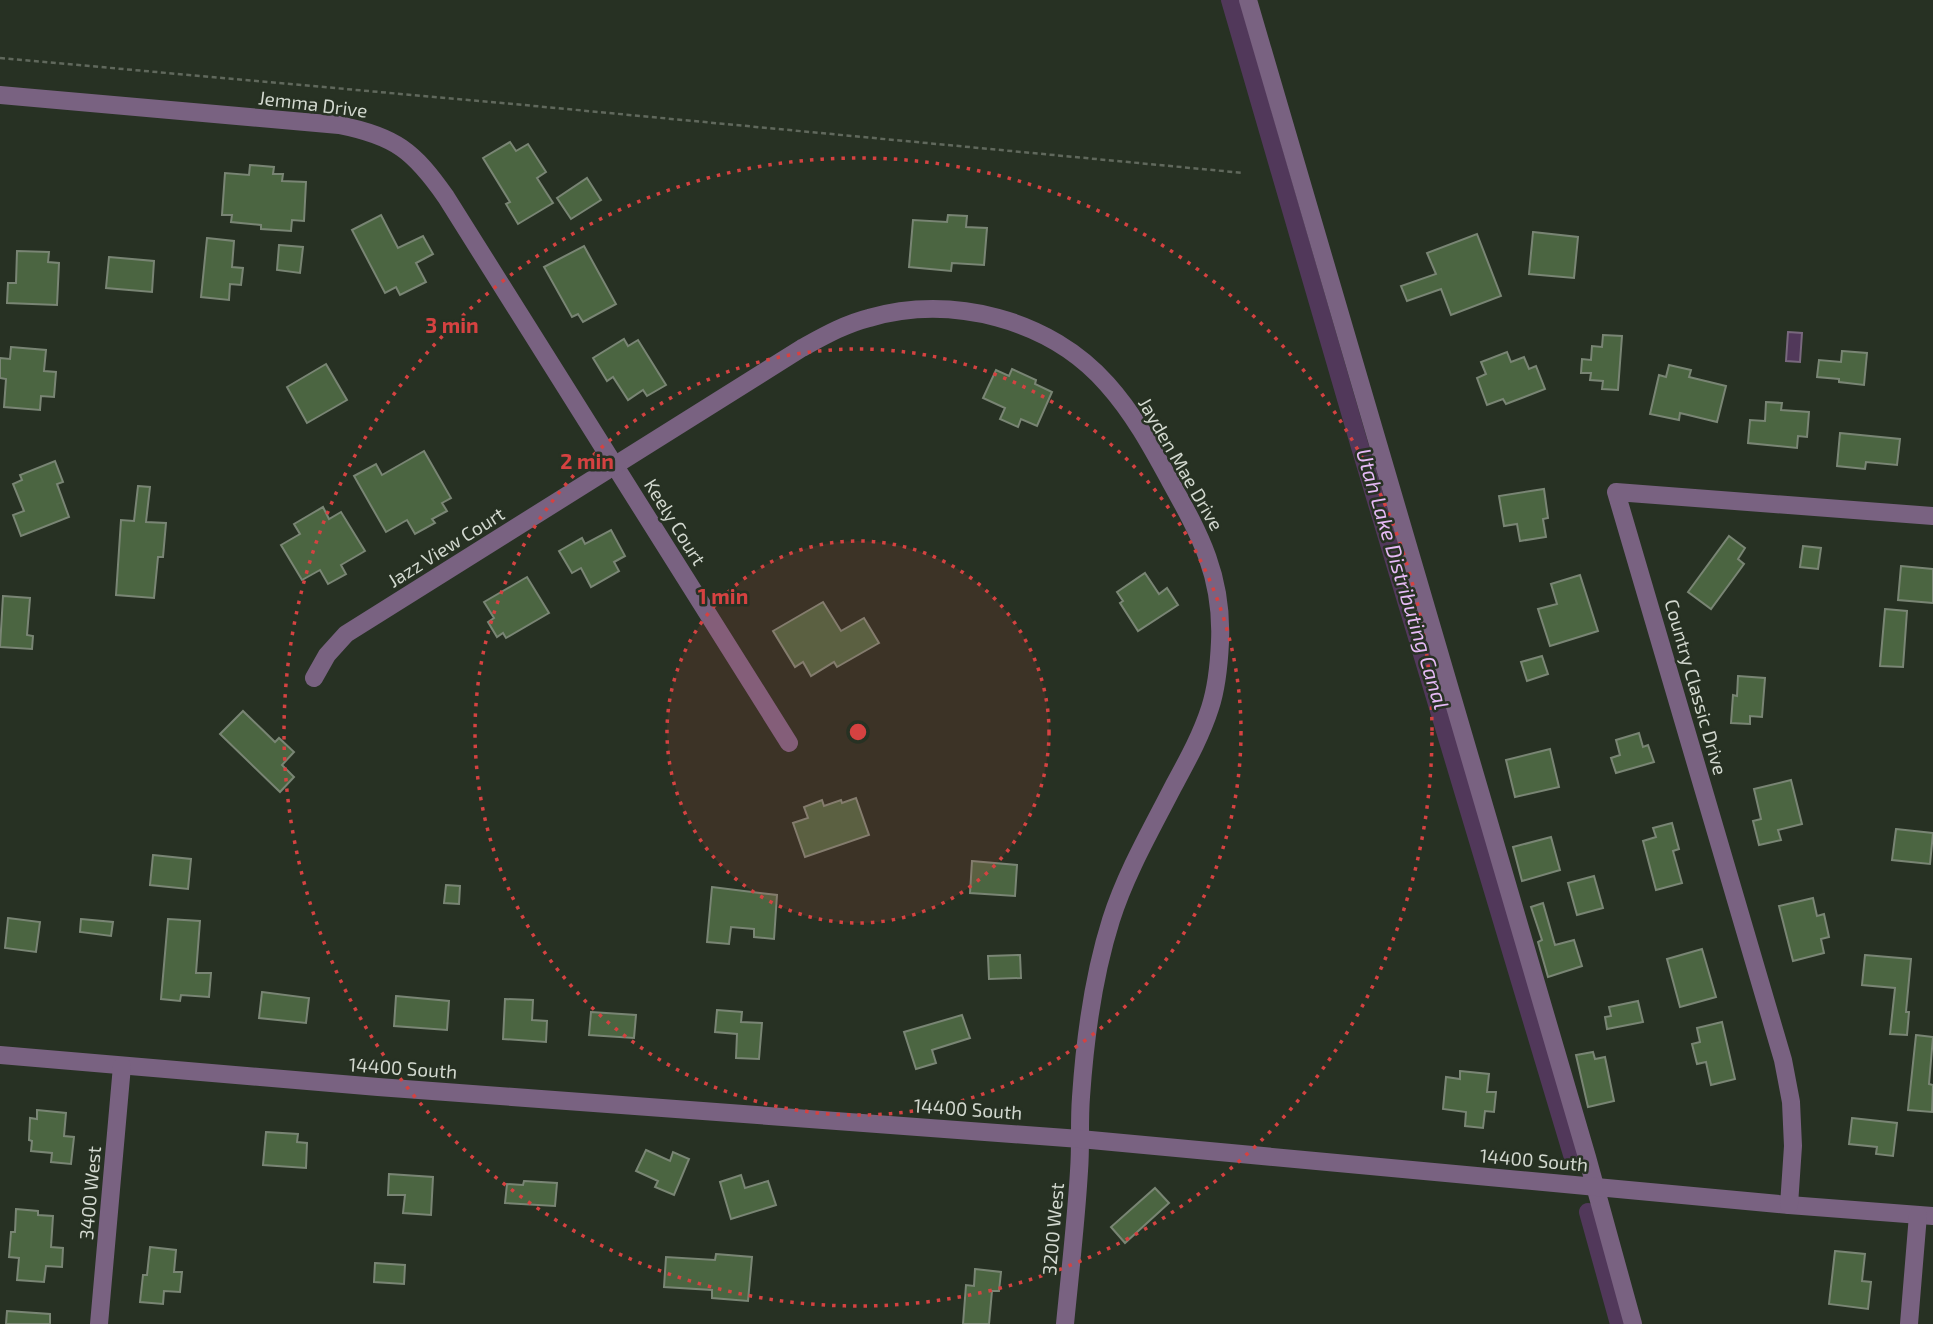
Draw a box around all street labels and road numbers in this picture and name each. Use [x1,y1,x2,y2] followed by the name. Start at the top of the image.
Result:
[257,85,369,122] street label: Jemma Drive
[1134,393,1229,534] street label: Jayden Mae Drive
[640,474,711,569] street label: Keely Court
[383,501,508,592] street label: Jazz View Court
[1660,596,1733,777] street label: Country Classic Drive
[348,1052,458,1083] street label: 14400 South
[913,1093,1023,1124] street label: 14400 South
[1479,1143,1589,1176] street label: 14400 South
[74,1145,105,1241] street label: 3400 West
[1037,1182,1068,1276] street label: 3200 West

